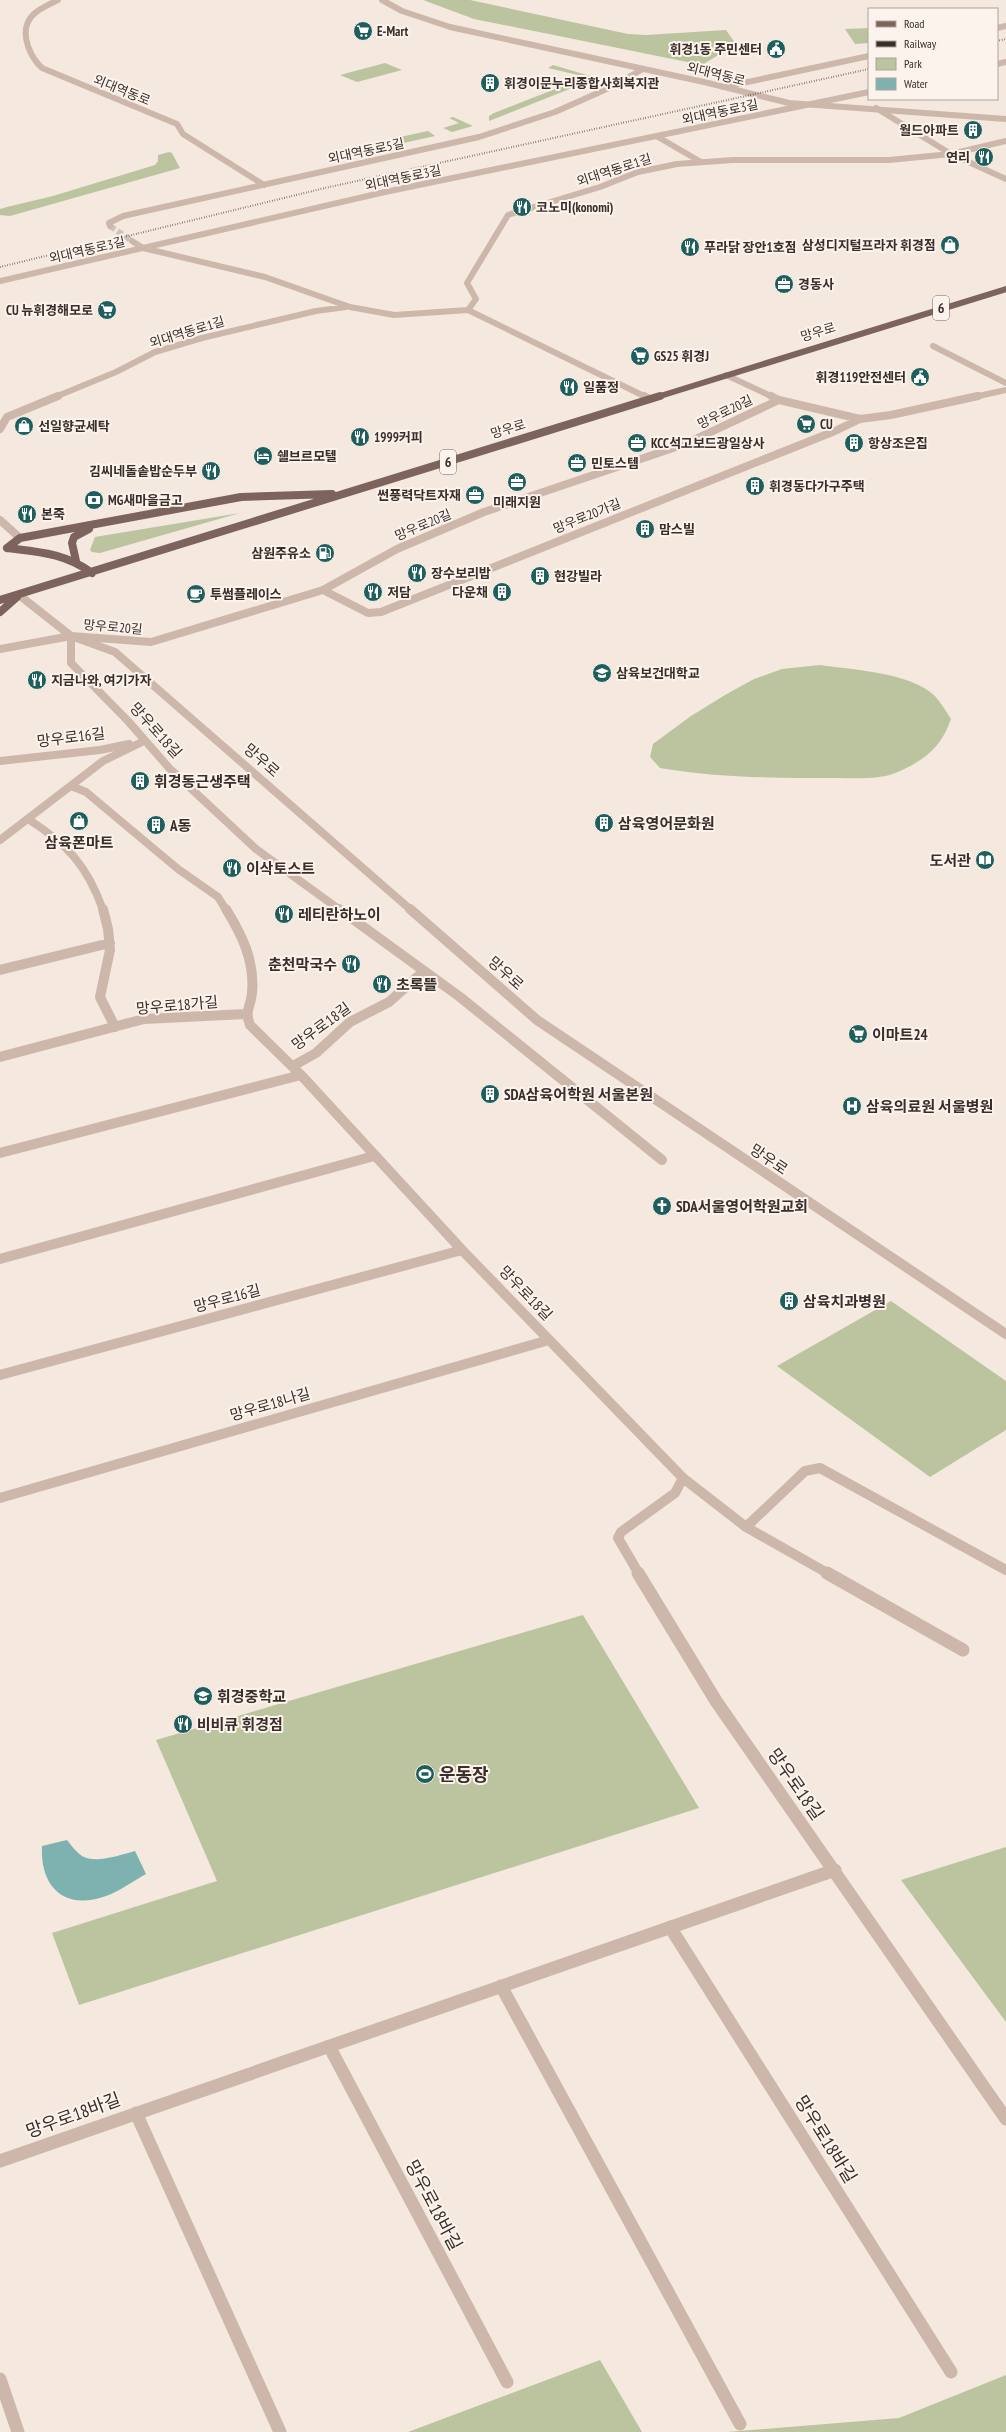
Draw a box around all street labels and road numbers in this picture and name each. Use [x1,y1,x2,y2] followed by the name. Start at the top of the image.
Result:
[685,59,747,89] street label: 외대역동로
[91,71,153,109] street label: 외대역동로
[680,96,760,128] street label: 외대역동로3길
[326,135,406,167] street label: 외대역동로5길
[574,150,654,190] street label: 외대역동로1길
[363,162,443,194] street label: 외대역동로3길
[47,233,127,267] street label: 외대역동로3길
[933,296,949,320] road number: 6
[147,313,227,351] street label: 외대역동로1길
[798,319,838,345] street label: 망우로
[695,391,755,433] street label: 망우로20길
[488,416,528,442] street label: 망우로
[440,450,456,474] road number: 6
[551,495,623,537] street label: 망우로20가길
[392,506,454,544] street label: 망우로20길
[83,616,143,638] street label: 망우로20길
[126,698,186,762] street label: 망우로18길
[36,723,106,751] street label: 망우로16길
[240,739,284,781] street label: 망우로
[484,952,528,994] street label: 망우로
[135,992,219,1018] street label: 망우로18가길
[288,998,354,1054] street label: 망우로18길
[747,1140,791,1178] street label: 망우로
[495,1262,557,1324] street label: 망우로18길
[191,1280,263,1316] street label: 망우로16길
[228,1383,312,1425] street label: 망우로18나길
[763,1744,829,1824] street label: 망우로18길
[23,2087,123,2143] street label: 망우로18바길
[790,2091,862,2187] street label: 망우로18바길
[401,2156,467,2254] street label: 망우로18바길

